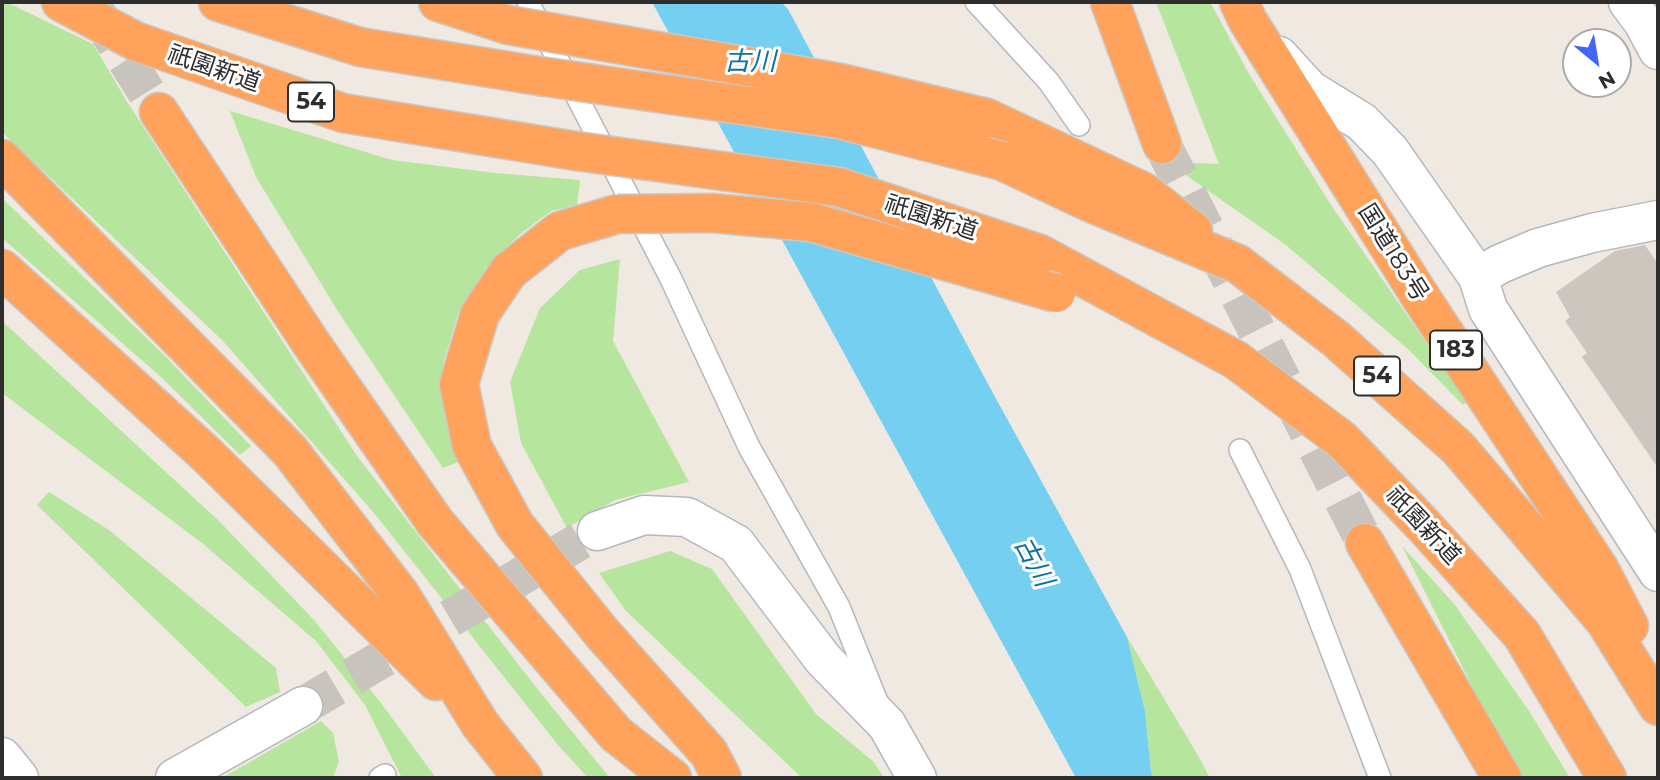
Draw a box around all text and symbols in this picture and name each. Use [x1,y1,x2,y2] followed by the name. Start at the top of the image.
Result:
[1562,28,1632,98] north arrow
[164,40,264,98] street label: 祇園新道
[724,46,776,78] water label: 古川
[1594,66,1619,94] text: N
[288,82,334,122] road number: 54
[881,189,981,247] street label: 祇園新道
[1352,199,1434,307] street label: 国道183号
[1430,330,1482,370] road number: 183
[1354,356,1400,396] road number: 54
[1380,481,1466,571] street label: 祇園新道
[1007,532,1059,592] water label: 古川

